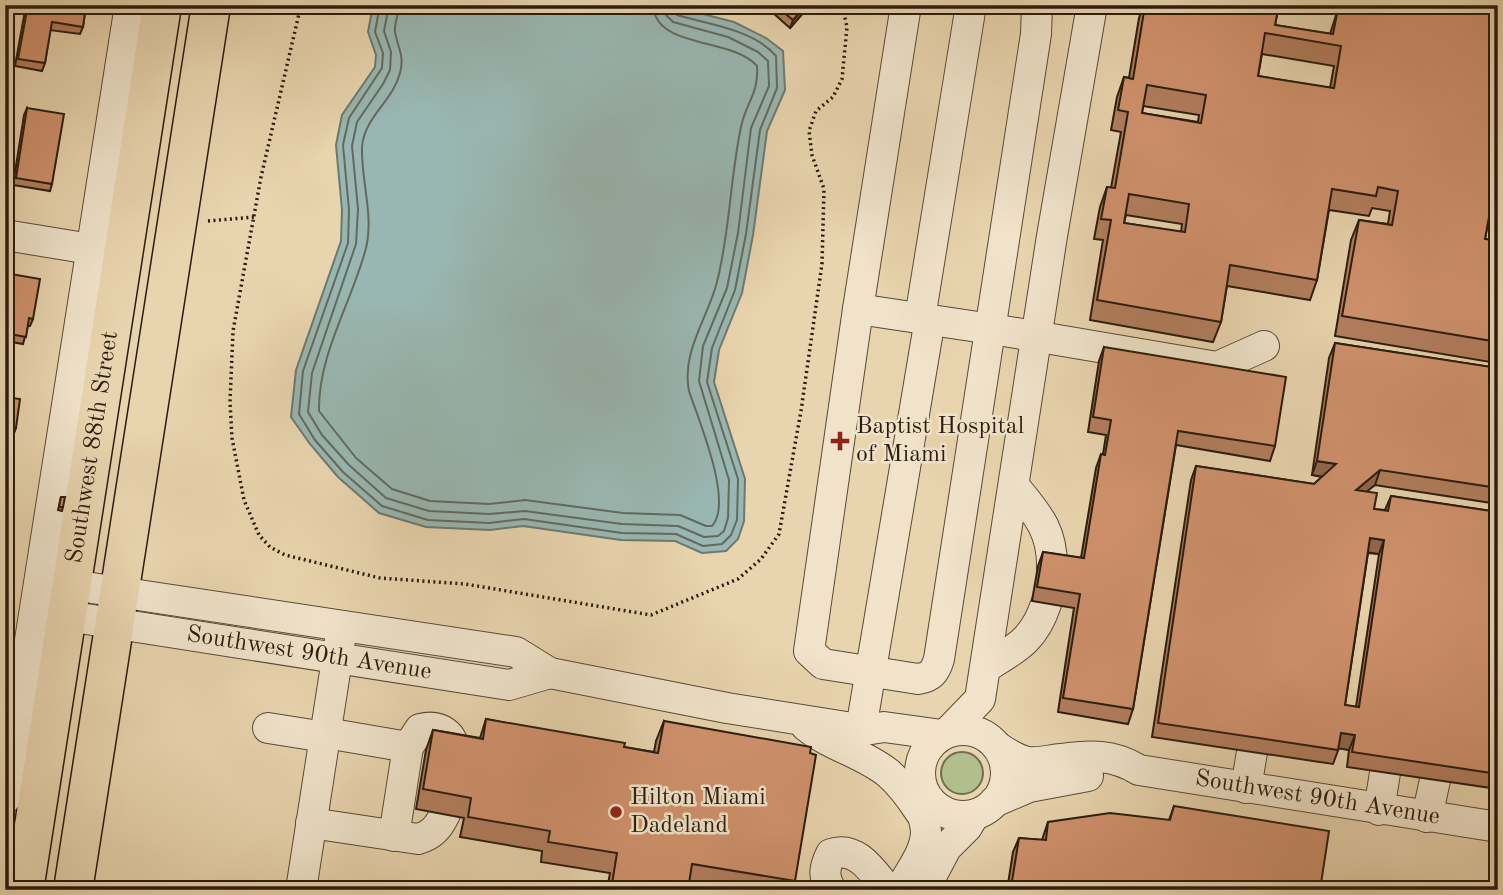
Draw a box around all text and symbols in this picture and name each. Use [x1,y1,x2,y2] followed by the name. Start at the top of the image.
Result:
[63,329,123,565] street label: Southwest 88th Street
[856,415,1024,467] place label: Baptist Hospital of Miami
[830,431,850,451] marker: Baptist Hospital of Miami
[185,623,433,685] street label: Southwest 90th Avenue
[1193,767,1442,830] street label: Southwest 90th Avenue
[630,786,766,838] place label: Hilton Miami Dadeland
[608,804,624,820] marker: Hilton Miami Dadeland

